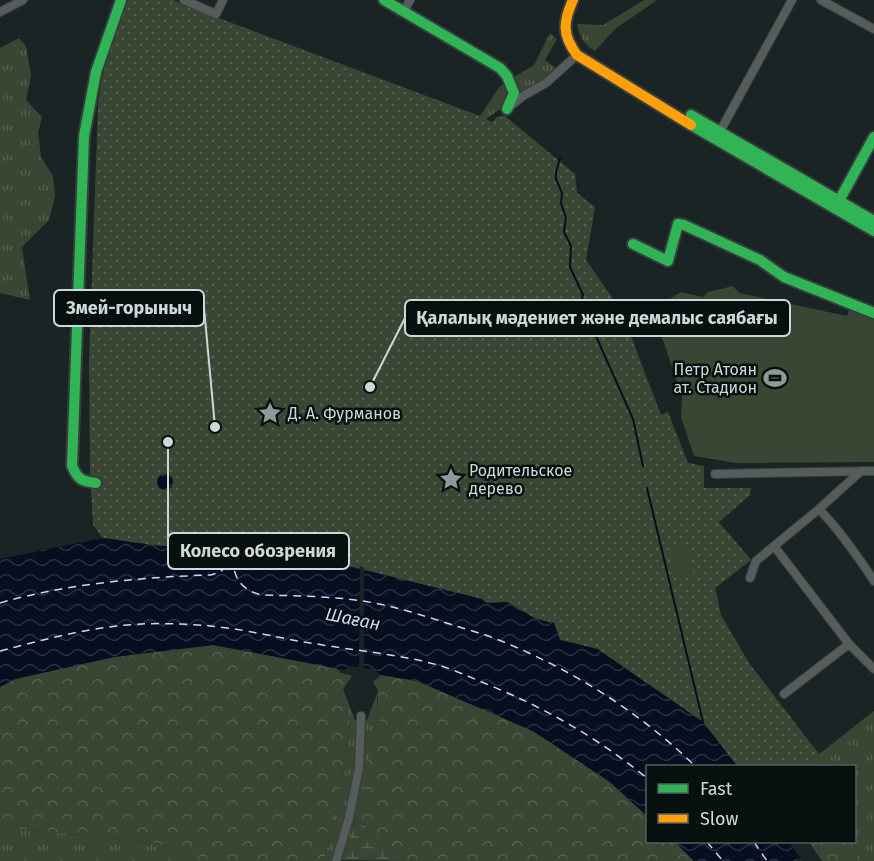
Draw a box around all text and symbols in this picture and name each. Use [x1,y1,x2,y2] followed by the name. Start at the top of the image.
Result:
[54,290,204,326] callout: Змей-горыныч
[65,297,192,319] text: Змей-горыныч
[405,300,790,336] callout: Қалалық мәдениет және демалыс саябағы
[416,307,778,329] text: Қалалық мәдениет және демалыс саябағы
[673,360,757,397] place label: Петр Атоян ат. Стадион
[762,365,788,391] sports icon: Петр Атоян ат. Стадион
[257,400,283,426] place icon: Д. А. Фурманов
[287,404,401,423] place label: Д. А. Фурманов
[469,461,572,498] place label: Родительское дерево
[438,466,464,492] place icon: Родительское дерево
[168,533,349,569] callout: Колесо обозрения
[180,540,336,562] text: Колесо обозрения
[324,603,382,635] water label: Шаған
[646,765,856,843] legend
[700,778,733,800] text: Fast
[700,808,739,830] text: Slow

